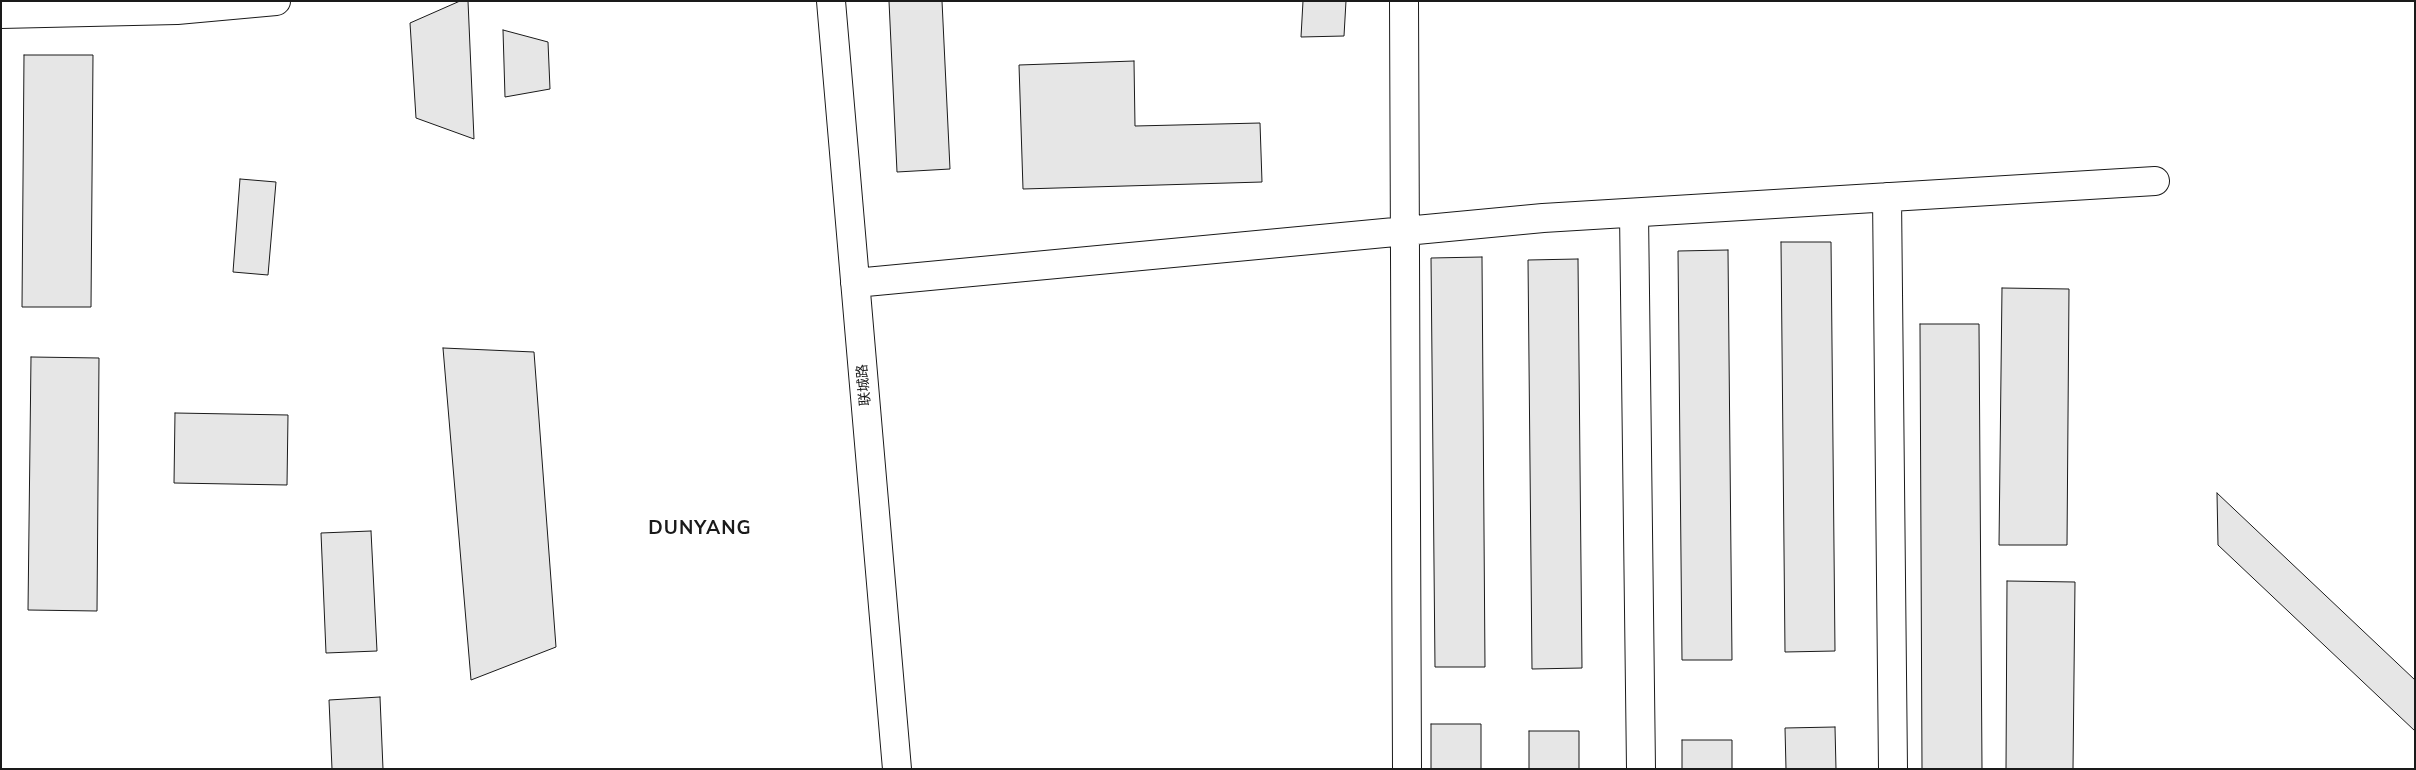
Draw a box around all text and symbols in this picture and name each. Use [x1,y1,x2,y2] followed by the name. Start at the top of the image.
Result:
[854,363,874,407] street label: 联城路
[647,517,753,539] district label: DUNYANG

